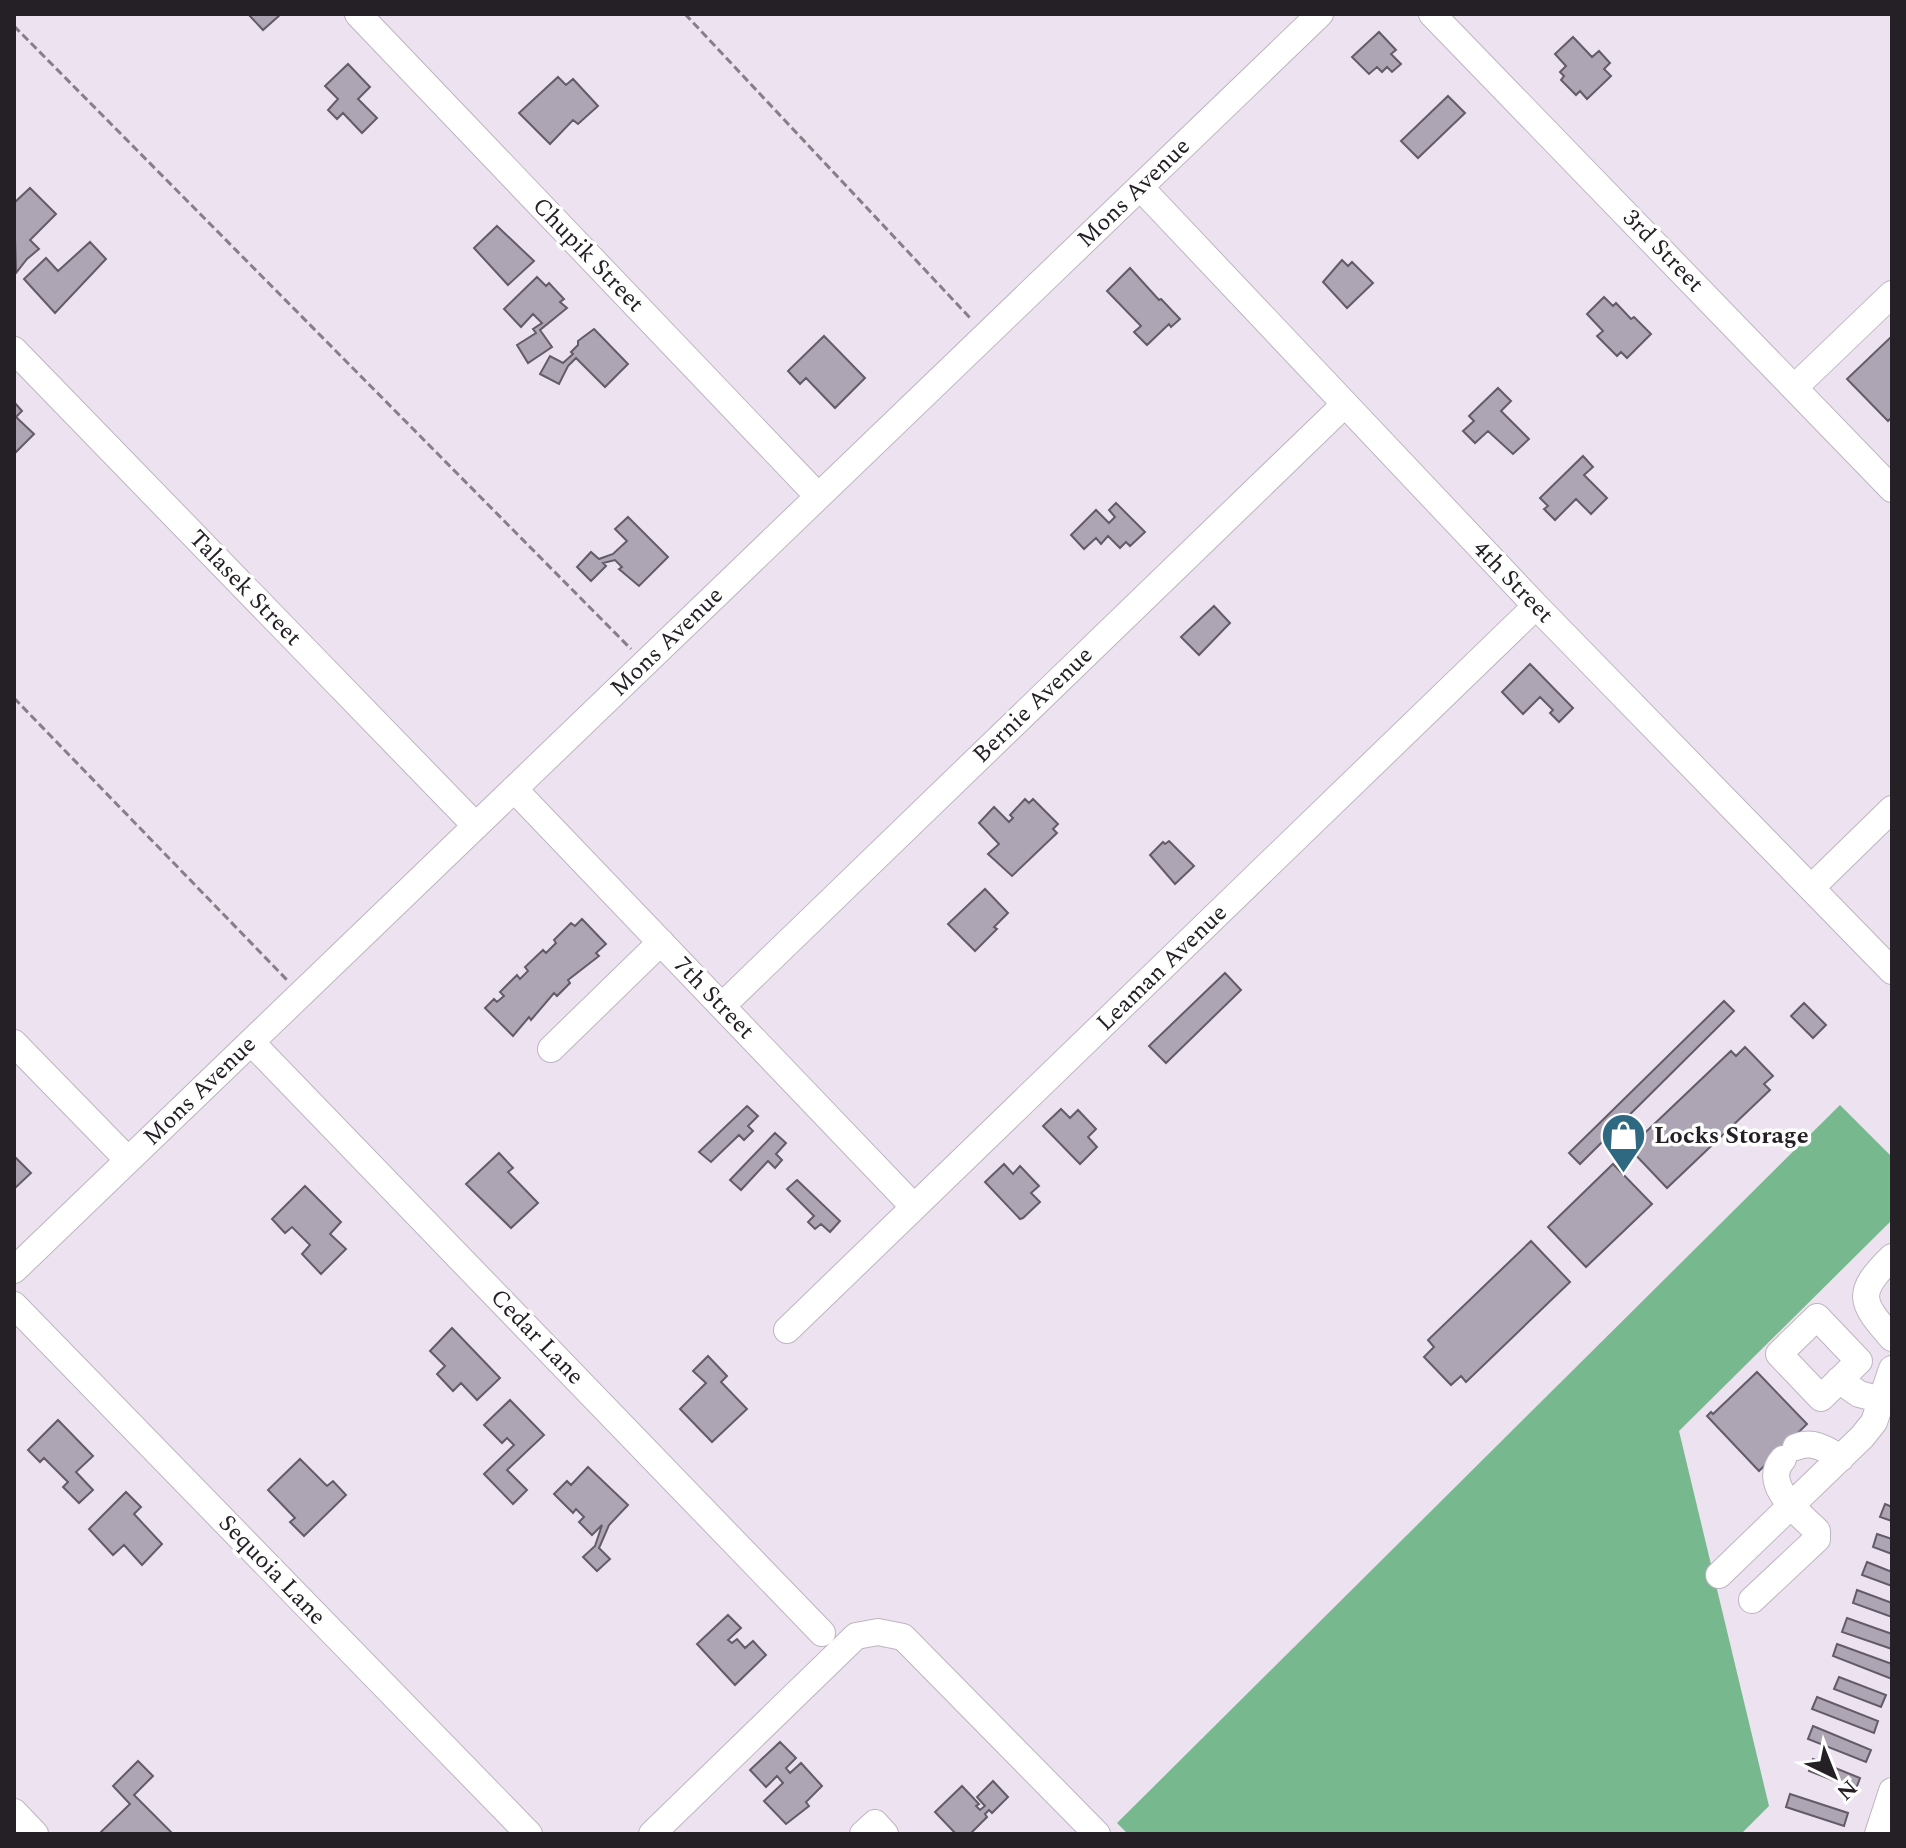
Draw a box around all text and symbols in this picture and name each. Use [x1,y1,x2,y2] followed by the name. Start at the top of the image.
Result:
[1069,129,1199,257] street label: Mons Avenue
[524,189,652,321] street label: Chupik Street
[1614,201,1712,301] street label: 3rd Street
[180,522,310,654] street label: Talasek Street
[1464,532,1562,632] street label: 4th Street
[602,578,732,706] street label: Mons Avenue
[965,638,1101,772] street label: Bernie Avenue
[1088,896,1236,1040] street label: Leaman Avenue
[665,948,763,1048] street label: 7th Street
[135,1027,265,1155] street label: Mons Avenue
[1599,1112,1647,1175] shop icon: Locks Storage
[1654,1118,1809,1154] place label: Locks Storage
[482,1281,592,1393] street label: Cedar Lane
[210,1506,334,1634] street label: Sequoia Lane
[1794,1736,1874,1816] north arrow
[1829,1771,1864,1808] text: N

